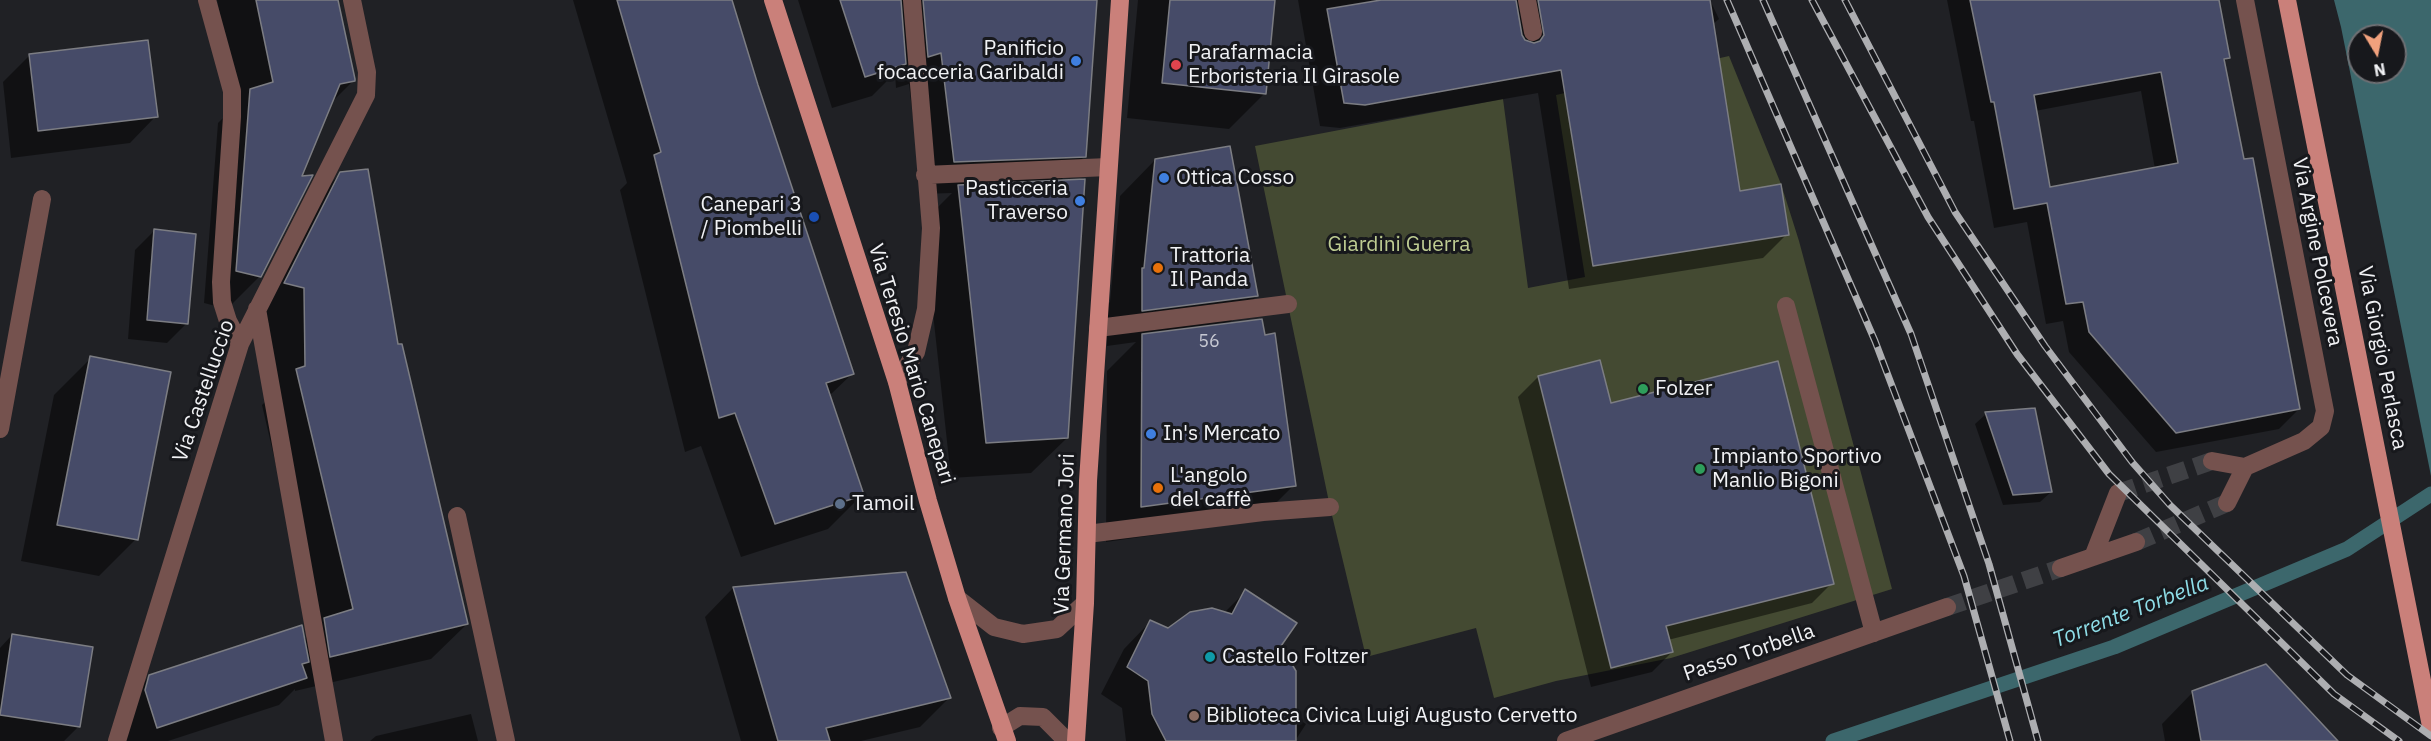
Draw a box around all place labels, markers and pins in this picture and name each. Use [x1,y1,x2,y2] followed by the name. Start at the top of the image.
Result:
[877,36,1064,86] place label: Panificio focacceria Garibaldi
[1188,40,1400,90] place label: Parafarmacia Erboristeria Il Girasole
[1069,54,1083,68] marker: Panificio focacceria Garibaldi
[1169,58,1183,72] marker: Parafarmacia Erboristeria Il Girasole
[1176,165,1294,191] place label: Ottica Cosso
[1157,171,1171,185] marker: Ottica Cosso
[965,176,1068,226] place label: Pasticceria Traverso
[700,192,802,242] place label: Canepari 3 / Piombelli
[1073,194,1087,208] marker: Pasticceria Traverso
[807,210,821,224] marker: Canepari 3 / Piombelli
[1170,243,1250,293] place label: Trattoria Il Panda
[1151,261,1165,275] marker: Trattoria Il Panda
[1655,376,1712,402] place label: Folzer
[1636,382,1650,396] marker: Folzer
[1163,421,1280,447] place label: In's Mercato
[1144,427,1158,441] marker: In's Mercato
[1712,444,1882,494] place label: Impianto Sportivo Manlio Bigoni
[1693,462,1707,476] marker: Impianto Sportivo Manlio Bigoni
[1170,463,1251,513] place label: L'angolo del caffè
[1151,481,1165,495] marker: L'angolo del caffè
[852,491,915,517] place label: Tamoil
[833,497,847,511] marker: Tamoil
[1222,644,1368,670] place label: Castello Foltzer
[1203,650,1217,664] marker: Castello Foltzer
[1206,703,1578,729] place label: Biblioteca Civica Luigi Augusto Cervetto
[1187,709,1201,723] marker: Biblioteca Civica Luigi Augusto Cervetto

